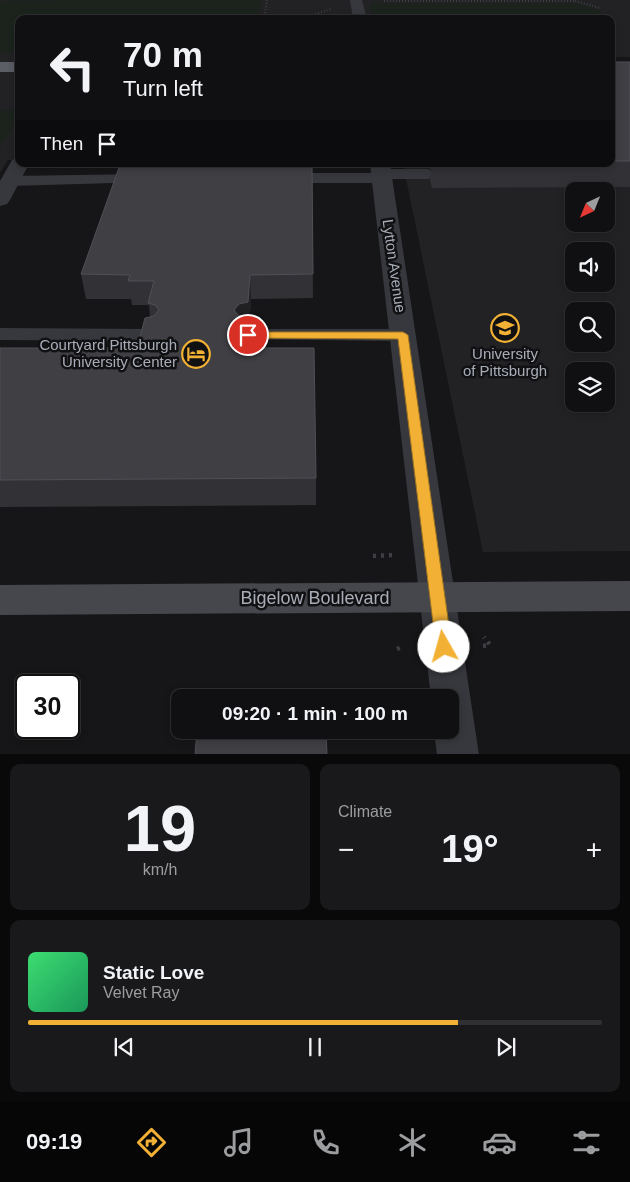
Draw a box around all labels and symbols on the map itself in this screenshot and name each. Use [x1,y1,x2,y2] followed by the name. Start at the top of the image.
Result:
[565,182,615,232] north arrow
[380,218,409,314] street label: Lytton Avenue
[490,313,520,343] school or university icon: University of Pittsburgh
[227,314,269,356] pin
[39,336,177,370] place label: Courtyard Pittsburgh University Center
[181,339,211,369] hotel icon: Courtyard Pittsburgh University Center
[463,345,547,379] place label: University of Pittsburgh
[240,588,390,608] street label: Bigelow Boulevard
[417,620,469,672] position arrow
[15,674,80,739] speed limit sign: 30

